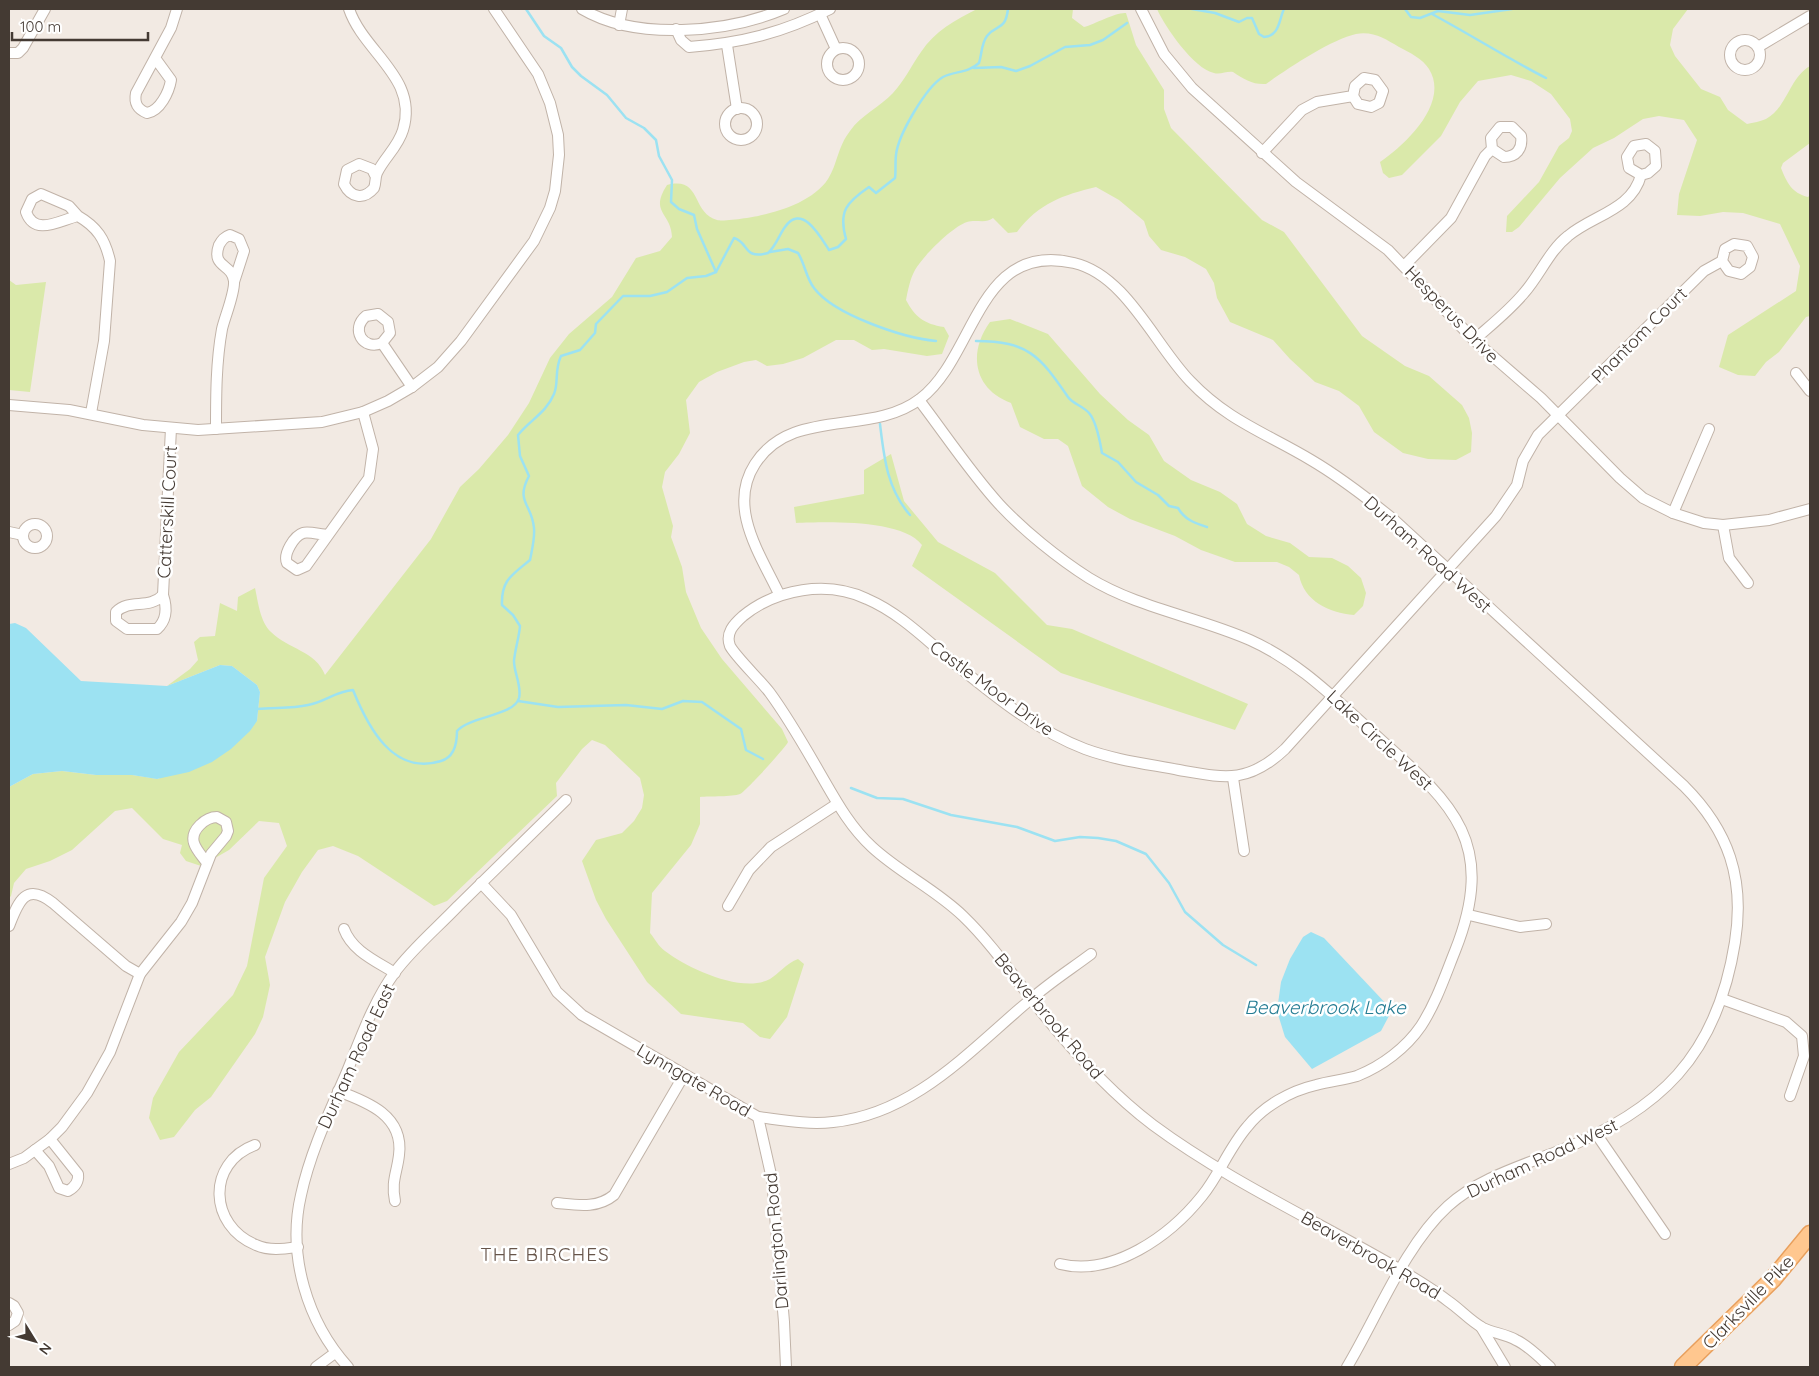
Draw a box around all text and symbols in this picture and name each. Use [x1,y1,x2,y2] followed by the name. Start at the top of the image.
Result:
[12,10,149,42] scale bar
[20,17,61,36] text: 100 m
[1400,261,1504,367] street label: Hesperus Drive
[1586,282,1692,388] street label: Phantom Court
[152,445,182,579] street label: Catterskill Court
[1359,491,1497,617] street label: Durham Road West
[925,635,1059,741] street label: Castle Moor Drive
[1322,685,1438,795] street label: Lake Circle West
[990,948,1108,1084] street label: Beaverbrook Road
[312,980,400,1132] street label: Durham Road East
[1244,995,1407,1019] water label: Beaverbrook Lake
[633,1038,755,1122] street label: Lynngate Road
[1463,1113,1621,1203] street label: Durham Road West
[759,1172,793,1310] street label: Darlington Road
[1297,1206,1445,1304] street label: Beaverbrook Road
[480,1242,610,1266] district label: THE BIRCHES
[1697,1250,1799,1354] street label: Clarksville Pike
[10,1316,60,1366] north arrow
[35,1339,56,1358] text: N

